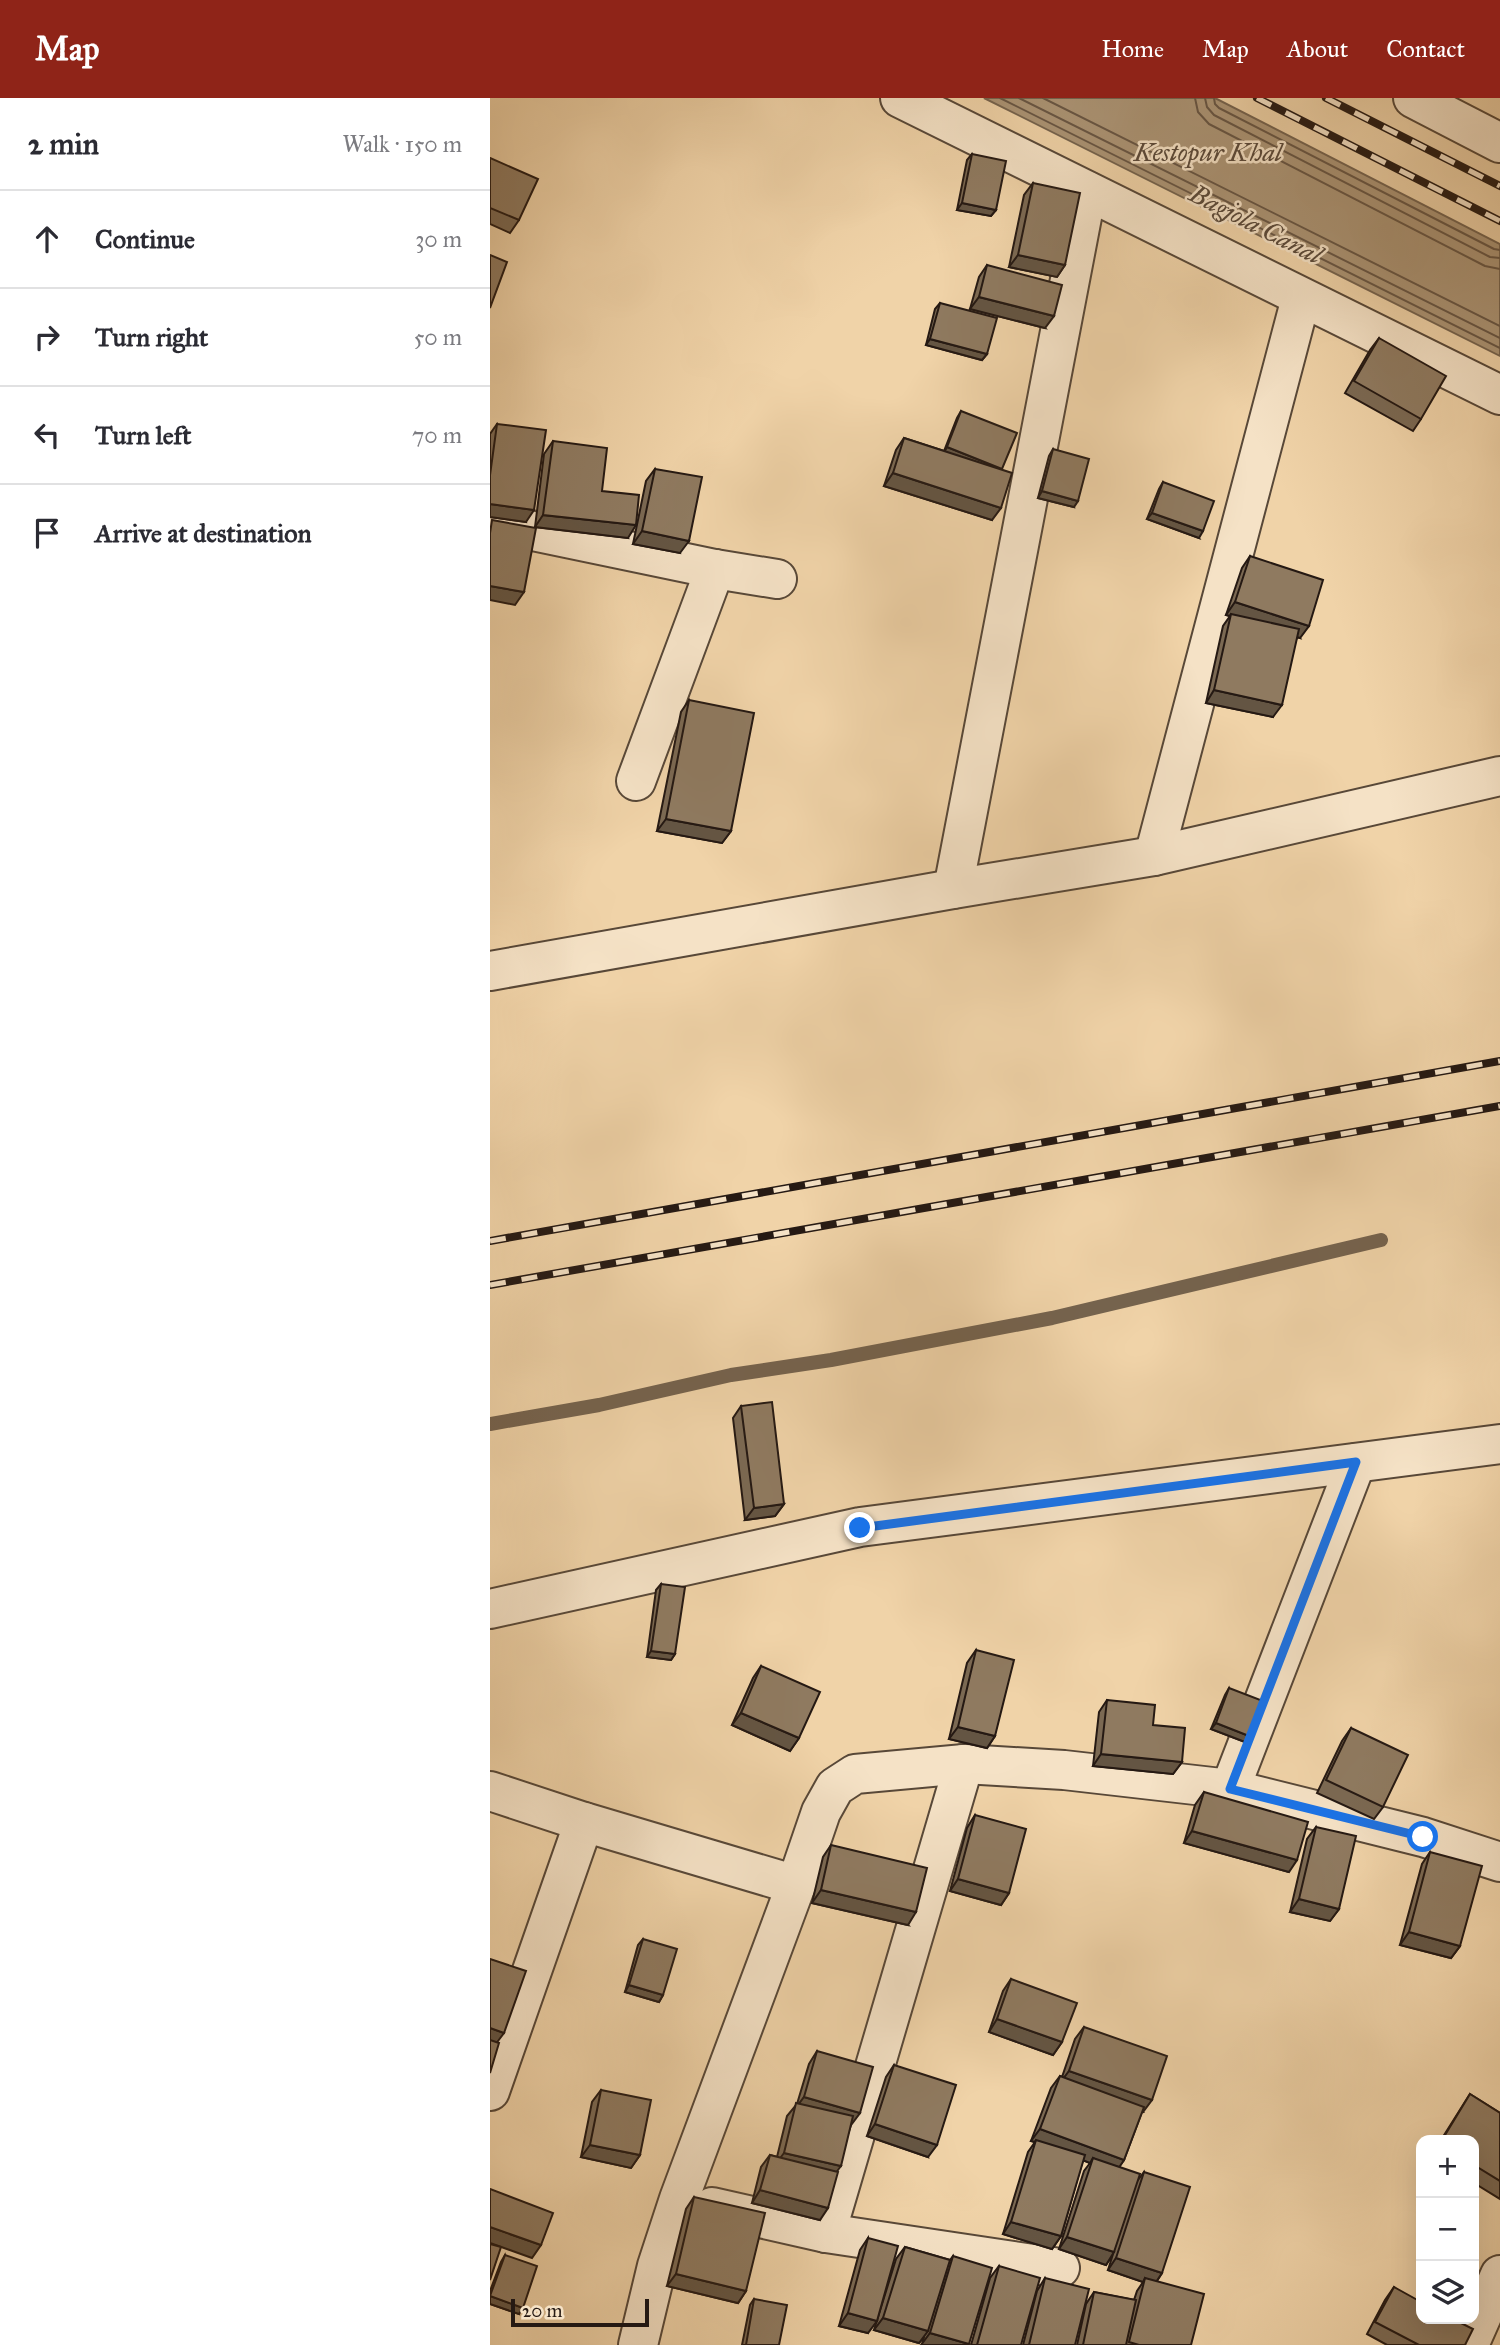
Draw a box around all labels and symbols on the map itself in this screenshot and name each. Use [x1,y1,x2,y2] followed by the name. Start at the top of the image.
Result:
[1132,136,1284,169] water label: Kestopur Khal
[1184,177,1329,272] water label: Bagjola Canal
[844,1512,875,1543] route end
[1407,1821,1438,1852] route start
[511,2296,649,2328] scale bar

